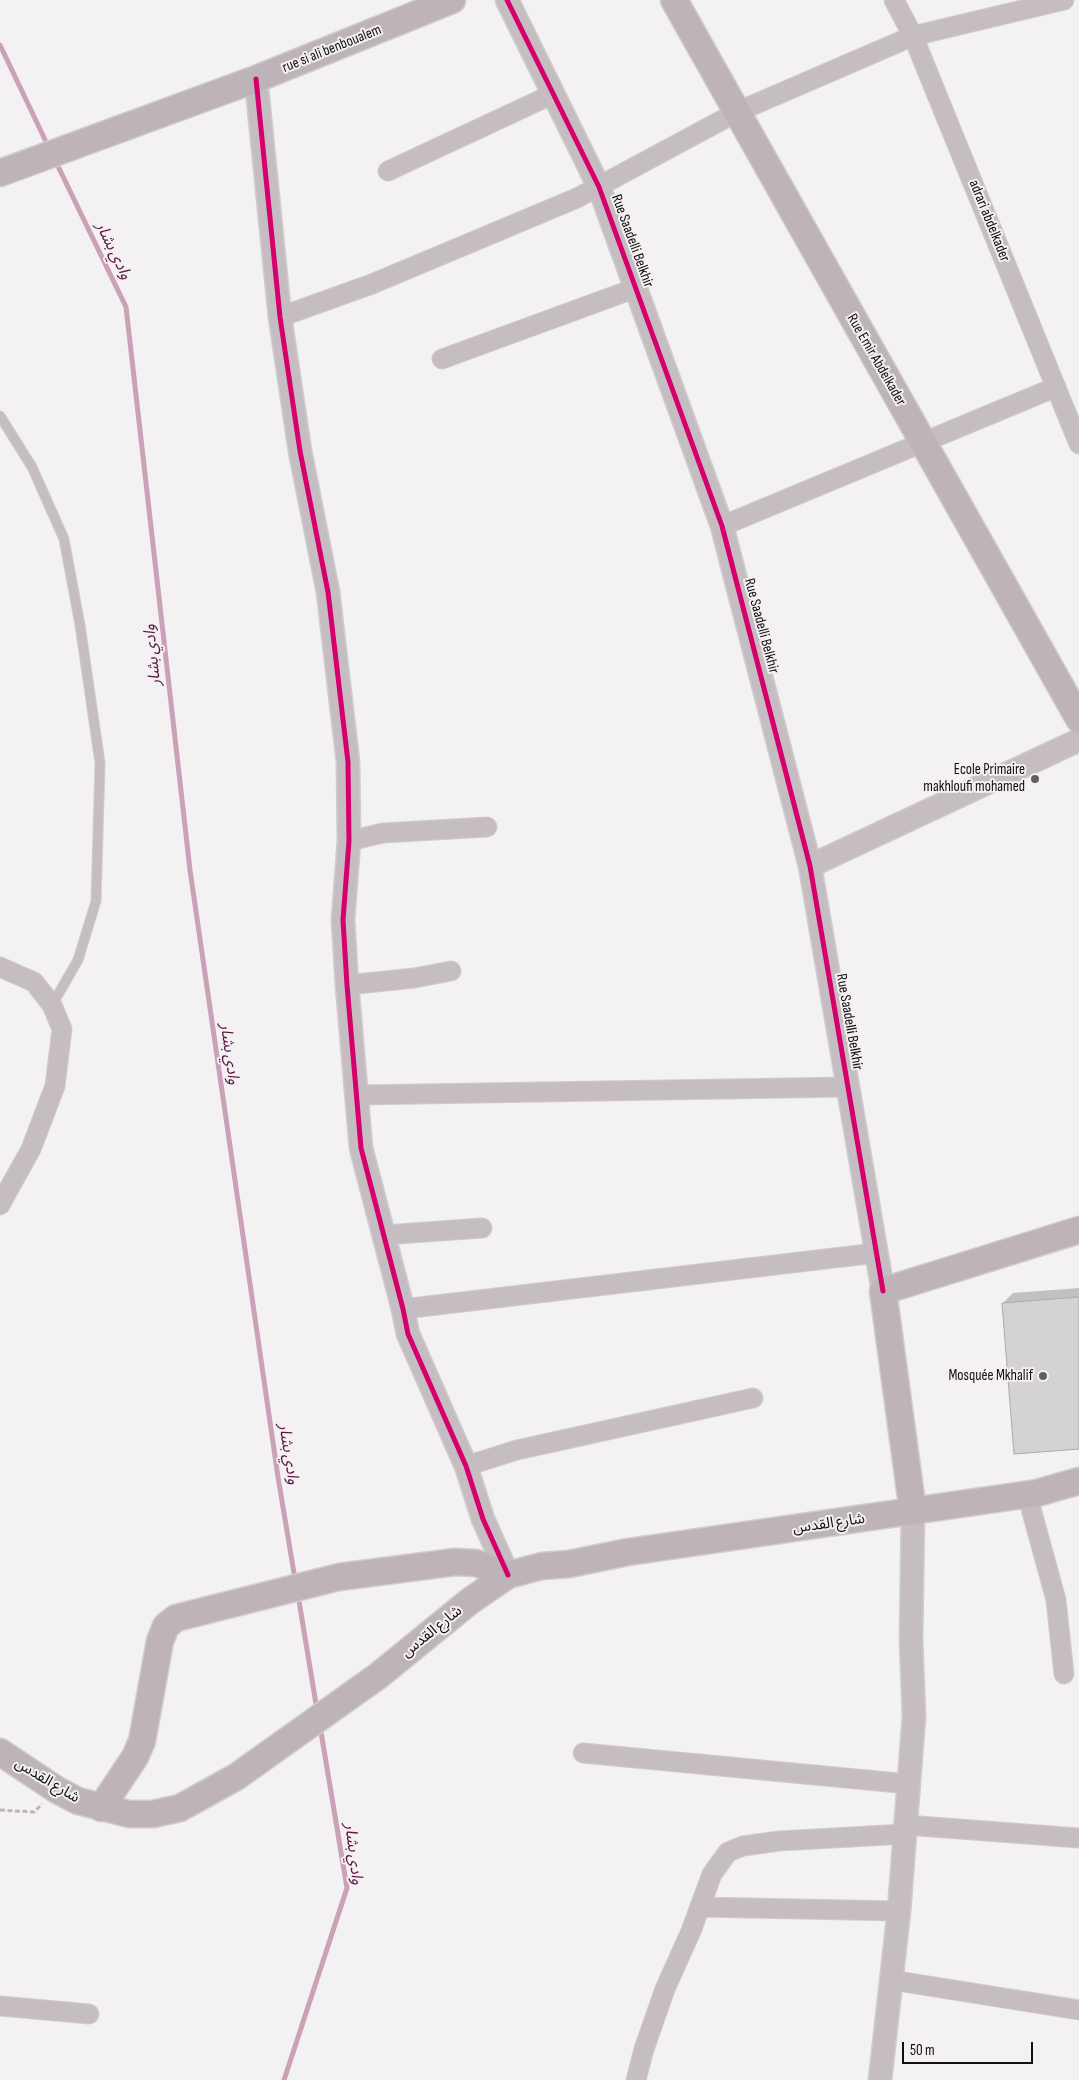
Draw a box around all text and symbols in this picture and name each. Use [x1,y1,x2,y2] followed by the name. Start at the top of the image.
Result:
[280,21,384,77] street label: rue si ali benboualem
[964,178,1014,264] street label: adrari abdelkader
[607,192,657,290] street label: Rue Saadelli Belkhir
[91,219,135,283] water label: وادي بشار
[842,311,910,409] street label: Rue Emir Abdelkader
[740,576,782,676] street label: Rue Saadelli Belkhir
[140,623,166,687] water label: وادي بشار
[923,761,1025,796] place label: Ecole Primaire makhloufi mohamed
[1029,773,1041,785] marker: Ecole Primaire makhloufi mohamed
[832,972,866,1072] street label: Rue Saadelli Belkhir
[215,1022,243,1086] water label: وادي بشار
[948,1367,1033,1385] place label: Mosquée Mkhalif
[1037,1370,1049,1382] marker: Mosquée Mkhalif
[274,1422,302,1486] water label: وادي بشار
[792,1510,866,1538] street label: شارع القدس
[398,1602,466,1662] street label: شارع القدس
[11,1755,83,1807] street label: شارع القدس
[340,1822,366,1886] water label: وادي بشار
[904,2032,1035,2064] scale bar
[910,2041,935,2060] text: 50 m

